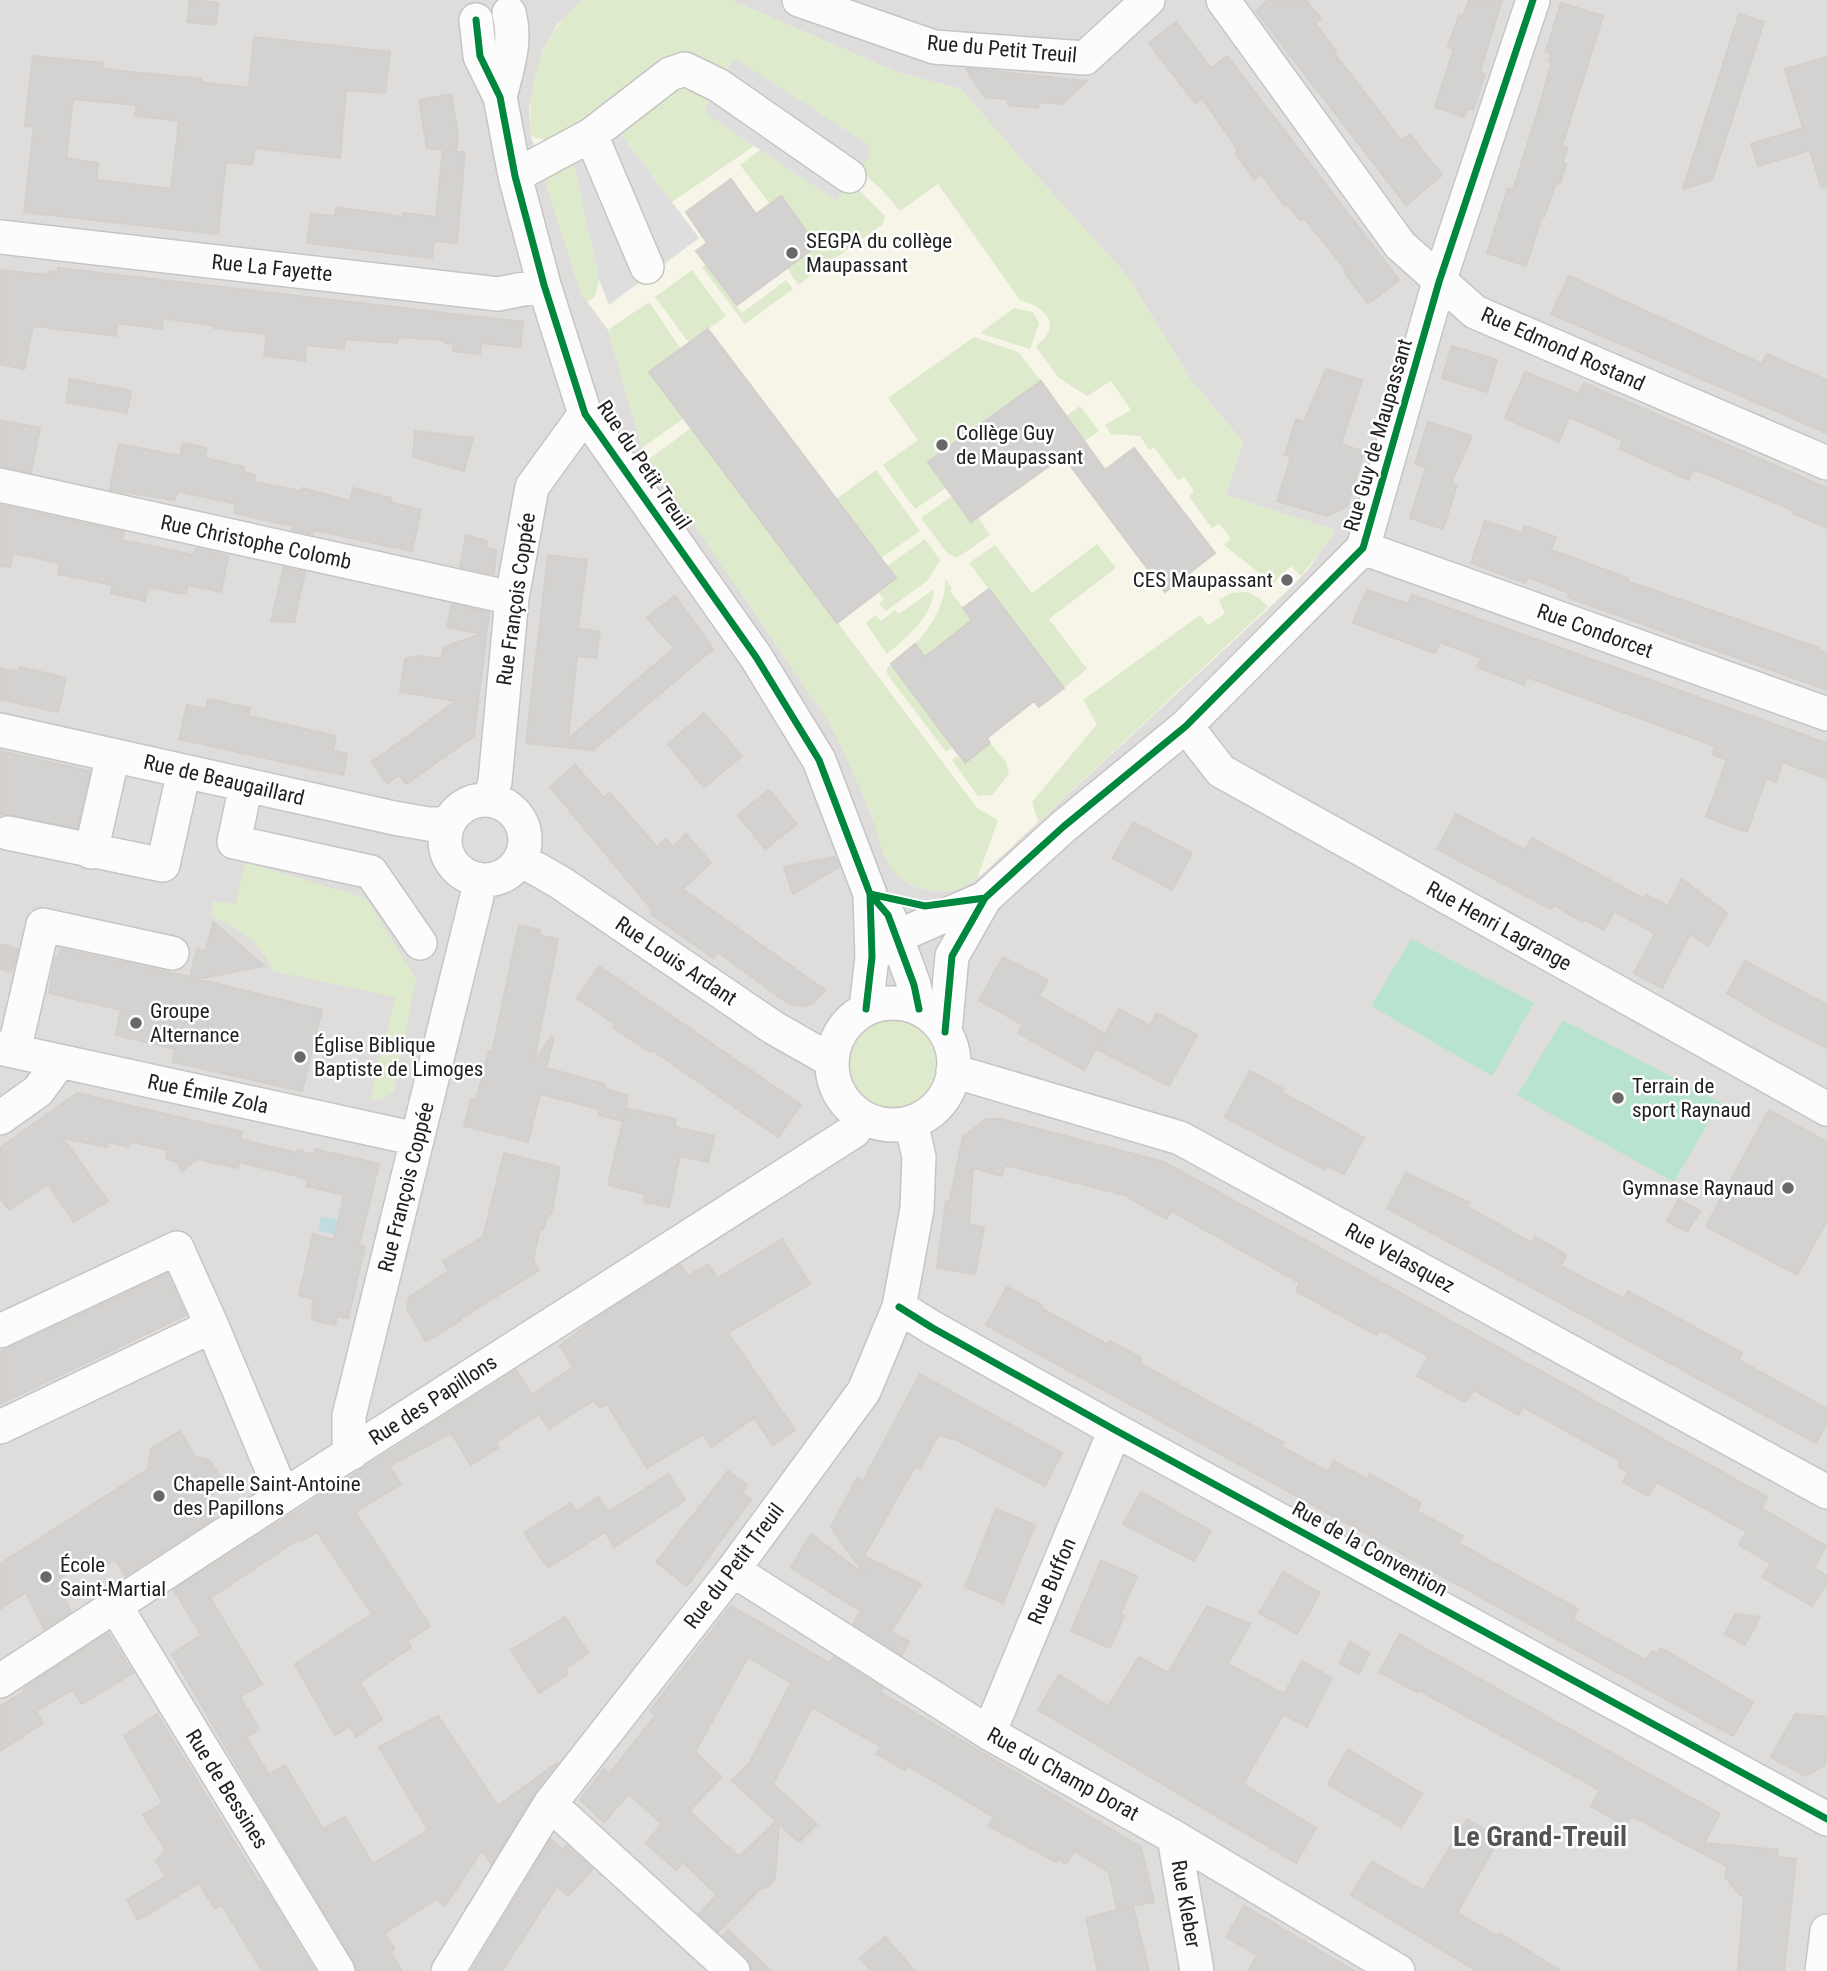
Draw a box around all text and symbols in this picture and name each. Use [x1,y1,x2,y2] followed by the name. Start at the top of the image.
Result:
[926,30,1078,68] street label: Rue du Petit Treuil
[806,229,952,277] place label: SEGPA du collège Maupassant
[784,245,800,261] marker: SEGPA du collège Maupassant
[210,250,334,286] street label: Rue La Fayette
[1477,302,1649,396] street label: Rue Edmond Rostand
[1339,336,1417,534] street label: Rue Guy de Maupassant
[592,396,696,534] street label: Rue du Petit Treuil
[956,421,1083,469] place label: Collège Guy de Maupassant
[934,437,950,453] marker: Collège Guy de Maupassant
[158,510,354,574] street label: Rue Christophe Colomb
[492,511,540,687] street label: Rue François Coppée
[1133,568,1273,592] place label: CES Maupassant
[1279,572,1295,588] marker: CES Maupassant
[1534,599,1656,663] street label: Rue Condorcet
[141,750,307,810] street label: Rue de Beaugaillard
[1422,876,1576,976] street label: Rue Henri Lagrange
[611,912,741,1010] street label: Rue Louis Ardant
[150,999,239,1047] place label: Groupe Alternance
[128,1015,144,1031] marker: Groupe Alternance
[314,1033,483,1081] place label: Église Biblique Baptiste de Limoges
[292,1049,308,1065] marker: Église Biblique Baptiste de Limoges
[145,1070,271,1118] street label: Rue Émile Zola
[1632,1074,1751,1122] place label: Terrain de sport Raynaud
[1610,1090,1626,1106] marker: Terrain de sport Raynaud
[373,1099,439,1274] street label: Rue François Coppée
[1622,1176,1774,1200] place label: Gymnase Raynaud
[1780,1180,1796,1196] marker: Gymnase Raynaud
[1341,1218,1459,1298] street label: Rue Velasquez
[365,1350,501,1450] street label: Rue des Papillons
[173,1472,361,1520] place label: Chapelle Saint-Antoine des Papillons
[151,1488,167,1504] marker: Chapelle Saint-Antoine des Papillons
[1288,1496,1452,1602] street label: Rue de la Convention
[679,1499,789,1633] street label: Rue du Petit Treuil
[1023,1534,1081,1628] street label: Rue Buffon
[60,1553,166,1601] place label: École Saint-Martial
[38,1569,54,1585] marker: École Saint-Martial
[983,1722,1143,1826] street label: Rue du Champ Dorat
[181,1725,273,1853] street label: Rue de Bessines
[1453,1820,1627,1853] district label: Le Grand-Treuil
[1166,1858,1206,1950] street label: Rue Kleber

